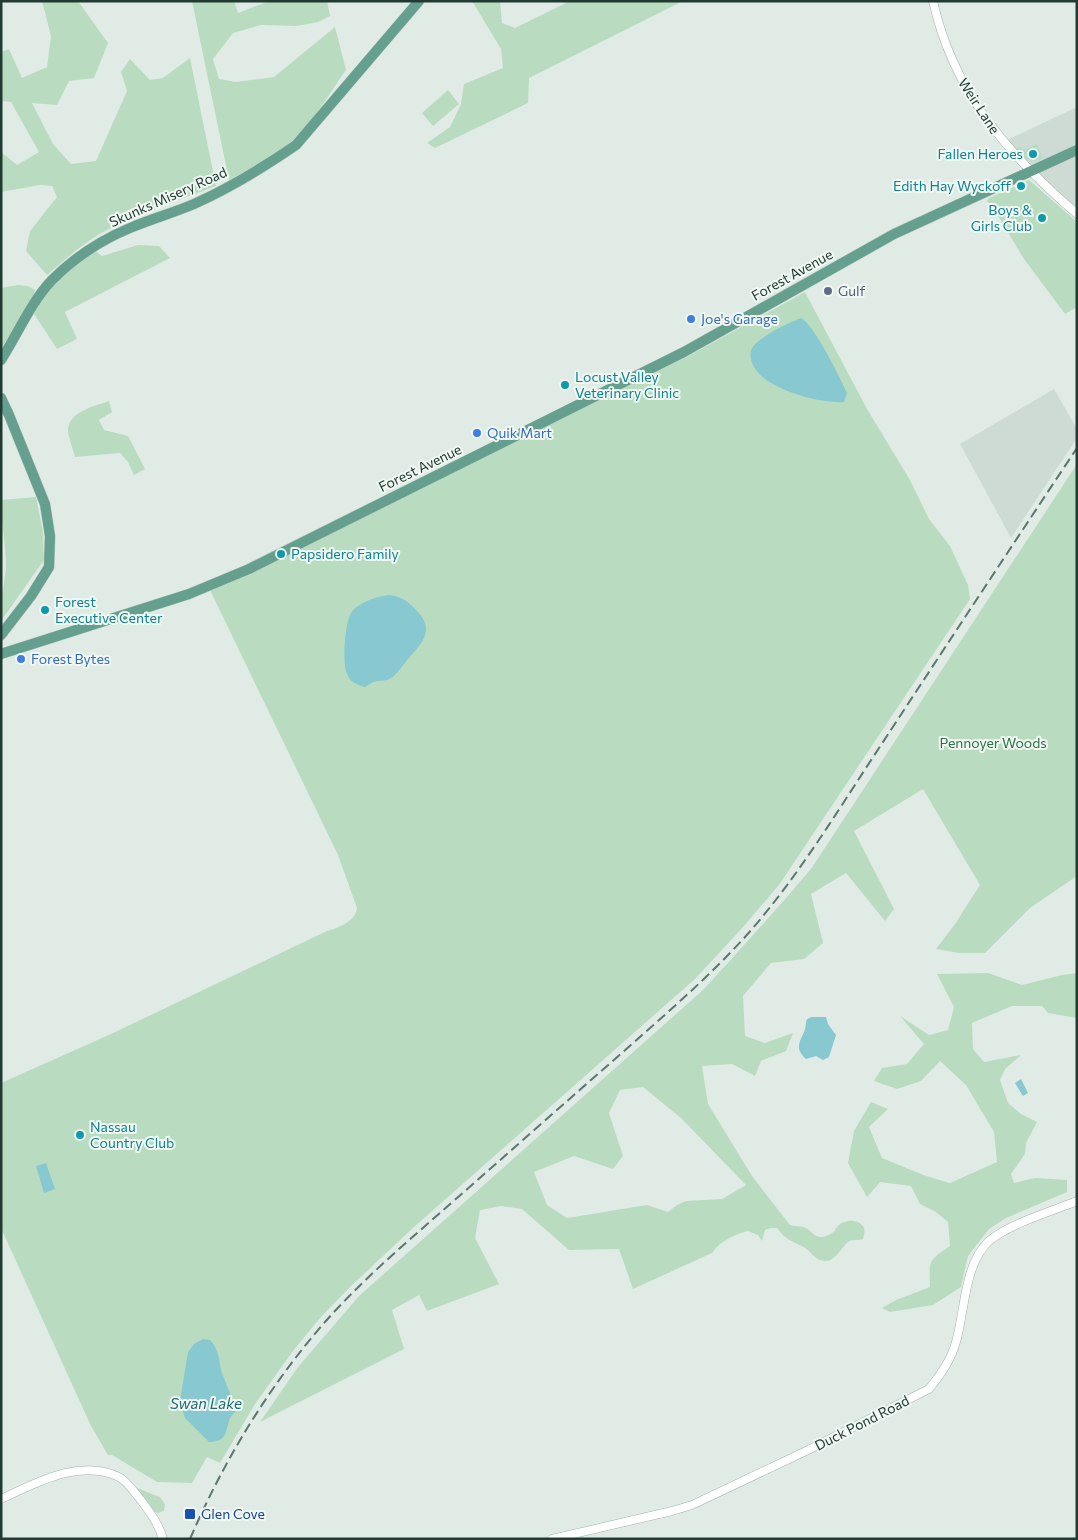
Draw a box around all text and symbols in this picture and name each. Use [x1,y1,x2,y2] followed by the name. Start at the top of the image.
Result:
[955,75,1004,137] street label: Weir Lane
[937,145,1023,162] place label: Fallen Heroes
[1027,148,1039,160] marker: Fallen Heroes
[106,163,229,230] street label: Skunks Misery Road
[893,177,1011,194] place label: Edith Hay Wyckoff
[1015,180,1027,192] marker: Edith Hay Wyckoff
[971,201,1033,234] place label: Boys & Girls Club
[1036,212,1048,224] marker: Boys & Girls Club
[748,245,835,304] street label: Forest Avenue
[838,282,866,299] place label: Gulf
[822,285,834,297] marker: Gulf
[701,310,778,327] place label: Joe's Garage
[685,313,697,325] marker: Joe's Garage
[575,368,679,401] place label: Locust Valley Veterinary Clinic
[559,379,571,391] marker: Locust Valley Veterinary Clinic
[487,424,552,441] place label: Quik Mart
[471,427,483,439] marker: Quik Mart
[375,440,464,495] street label: Forest Avenue
[291,545,399,562] place label: Papsidero Family
[275,548,287,560] marker: Papsidero Family
[55,593,163,626] place label: Forest Executive Center
[39,604,51,616] marker: Forest Executive Center
[31,650,110,667] place label: Forest Bytes
[15,653,27,665] marker: Forest Bytes
[939,734,1047,751] park label: Pennoyer Woods
[90,1118,174,1151] place label: Nassau Country Club
[74,1129,86,1141] marker: Nassau Country Club
[812,1391,912,1454] street label: Duck Pond Road
[170,1394,242,1412] water label: Swan Lake
[201,1505,265,1522] place label: Glen Cove
[183,1507,197,1521] marker: Glen Cove

